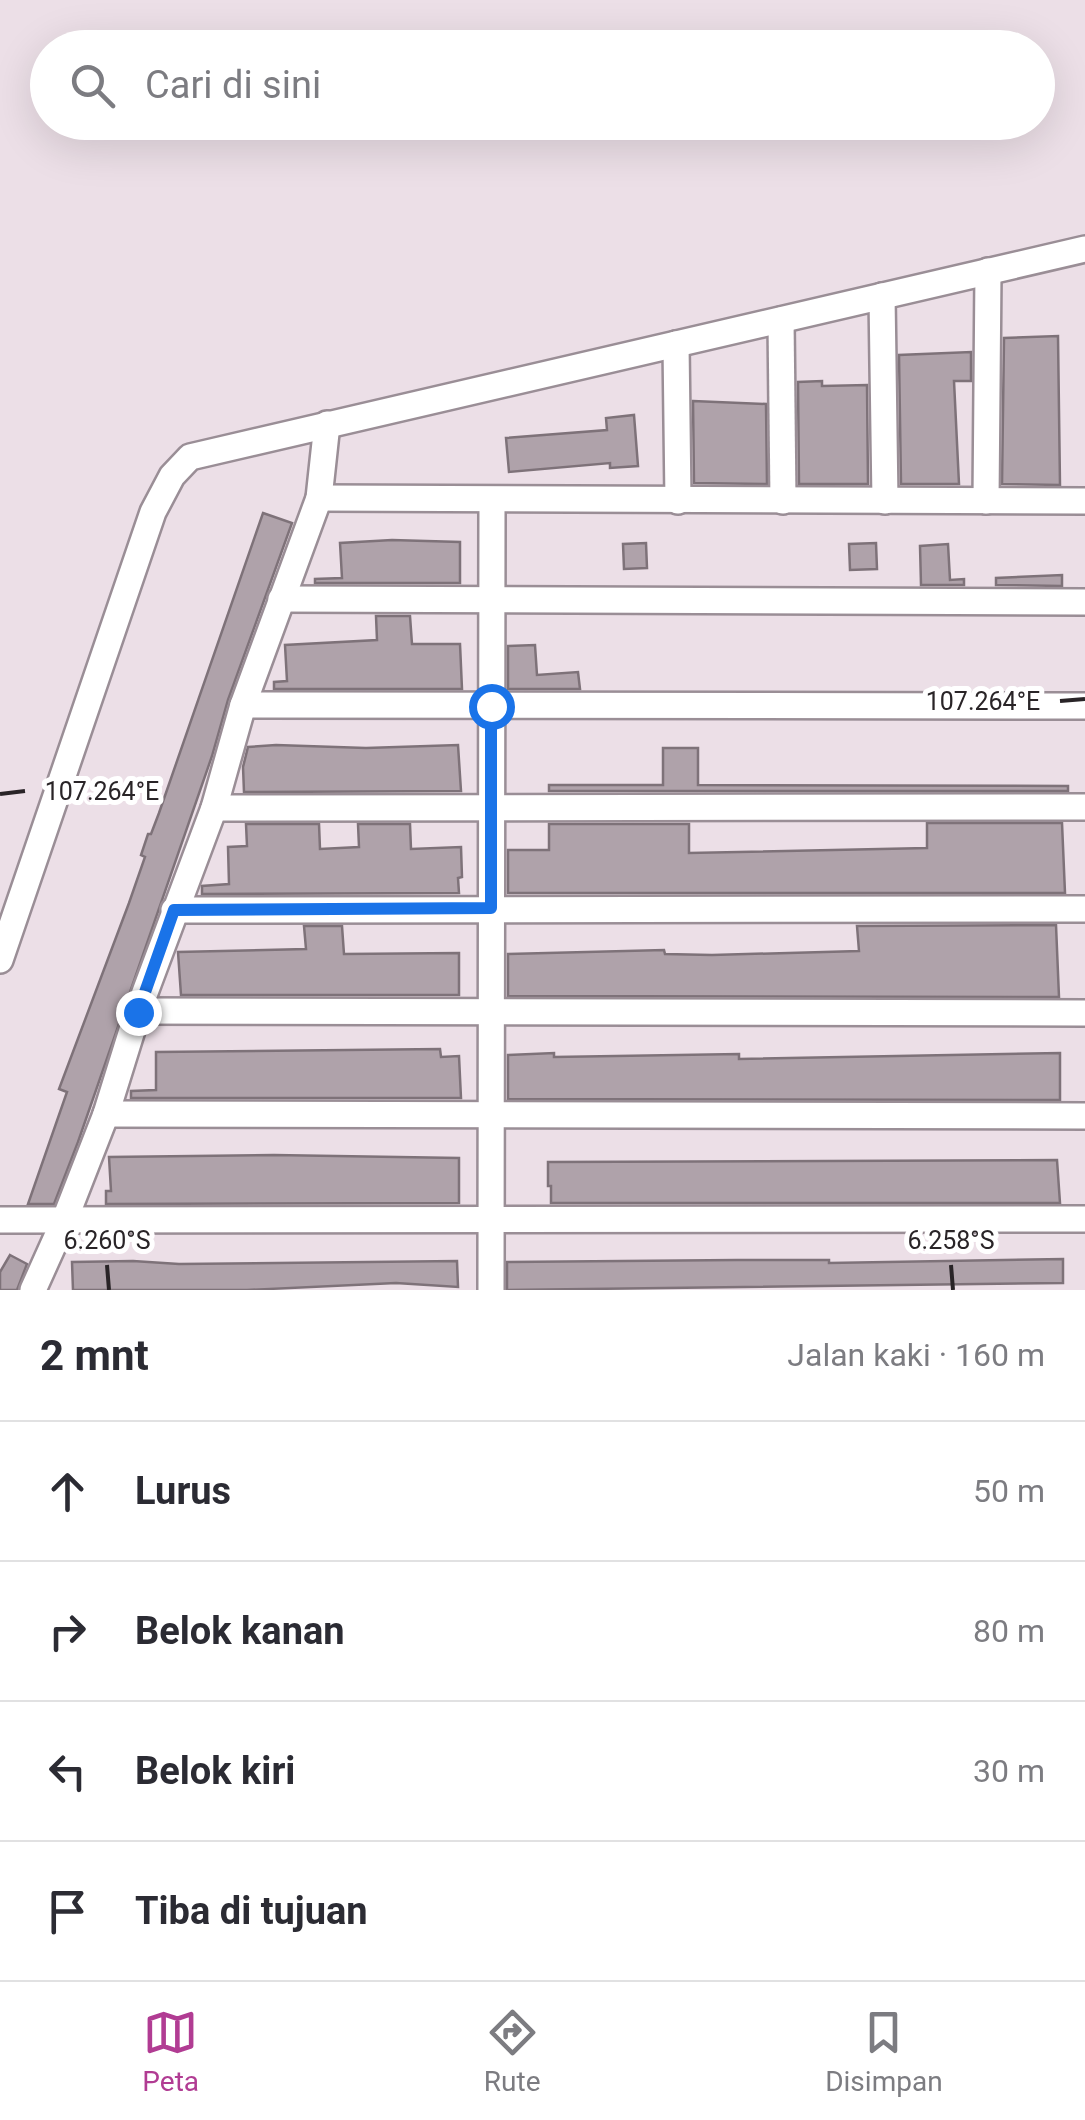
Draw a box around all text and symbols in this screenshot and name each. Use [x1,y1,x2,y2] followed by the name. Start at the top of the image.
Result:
[30,30,1055,140] search box
[65,58,120,113] icon: search
[145,63,321,107] text: Cari di sini
[469,684,515,730] route start
[926,687,1040,716] text: 107.264°E
[45,777,159,806] text: 107.264°E
[116,990,162,1036] route end
[64,1226,150,1255] text: 6.260°S
[908,1226,994,1255] text: 6.258°S
[40,1331,149,1380] text: 2 mnt
[787,1336,1045,1374] text: Jalan kaki · 160 m
[40,1464,95,1519] icon: ahead
[135,1469,231,1513] text: Lurus
[973,1472,1045,1510] text: 50 m
[40,1604,95,1659] icon: right
[135,1609,345,1653] text: Belok kanan
[973,1612,1045,1650] text: 80 m
[40,1744,95,1799] icon: left
[135,1749,295,1793] text: Belok kiri
[973,1752,1045,1790] text: 30 m
[40,1884,95,1939] icon: arrive
[135,1889,368,1933] text: Tiba di tujuan
[142,2005,199,2098] tab: Peta
[484,2005,540,2098] tab: Rute
[825,2005,943,2098] tab: Disimpan

